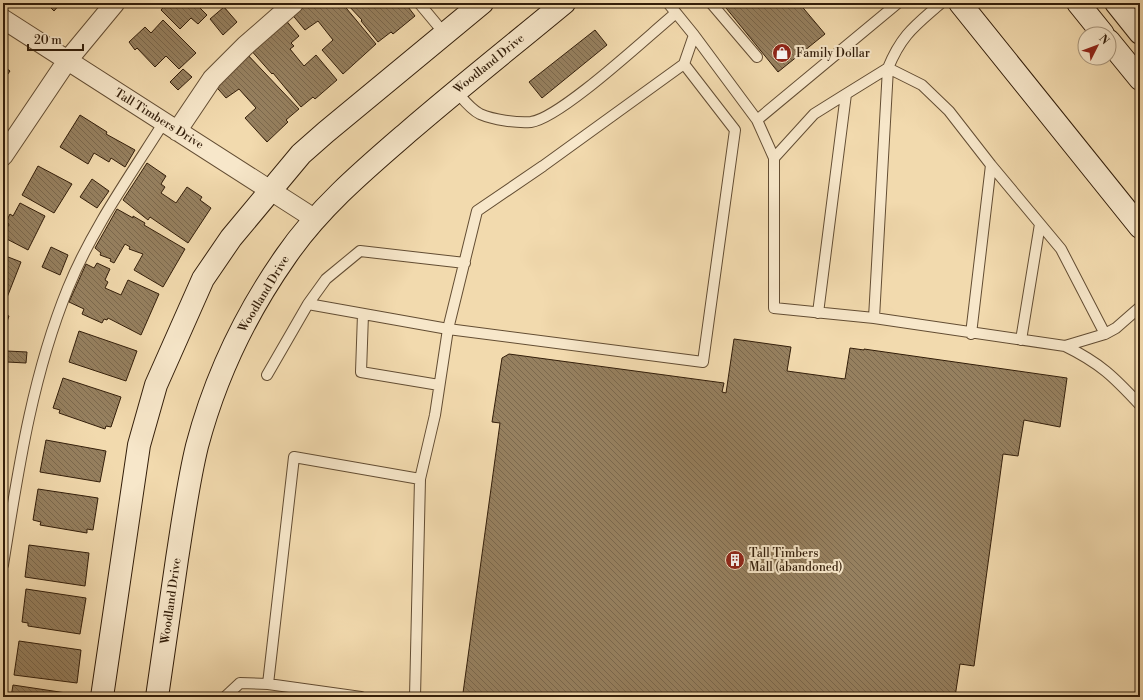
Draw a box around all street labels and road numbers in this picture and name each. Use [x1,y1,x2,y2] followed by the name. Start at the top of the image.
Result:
[450,31,528,98] street label: Woodland Drive
[112,85,206,153] street label: Tall Timbers Drive
[235,253,293,336] street label: Woodland Drive
[157,557,184,646] street label: Woodland Drive

